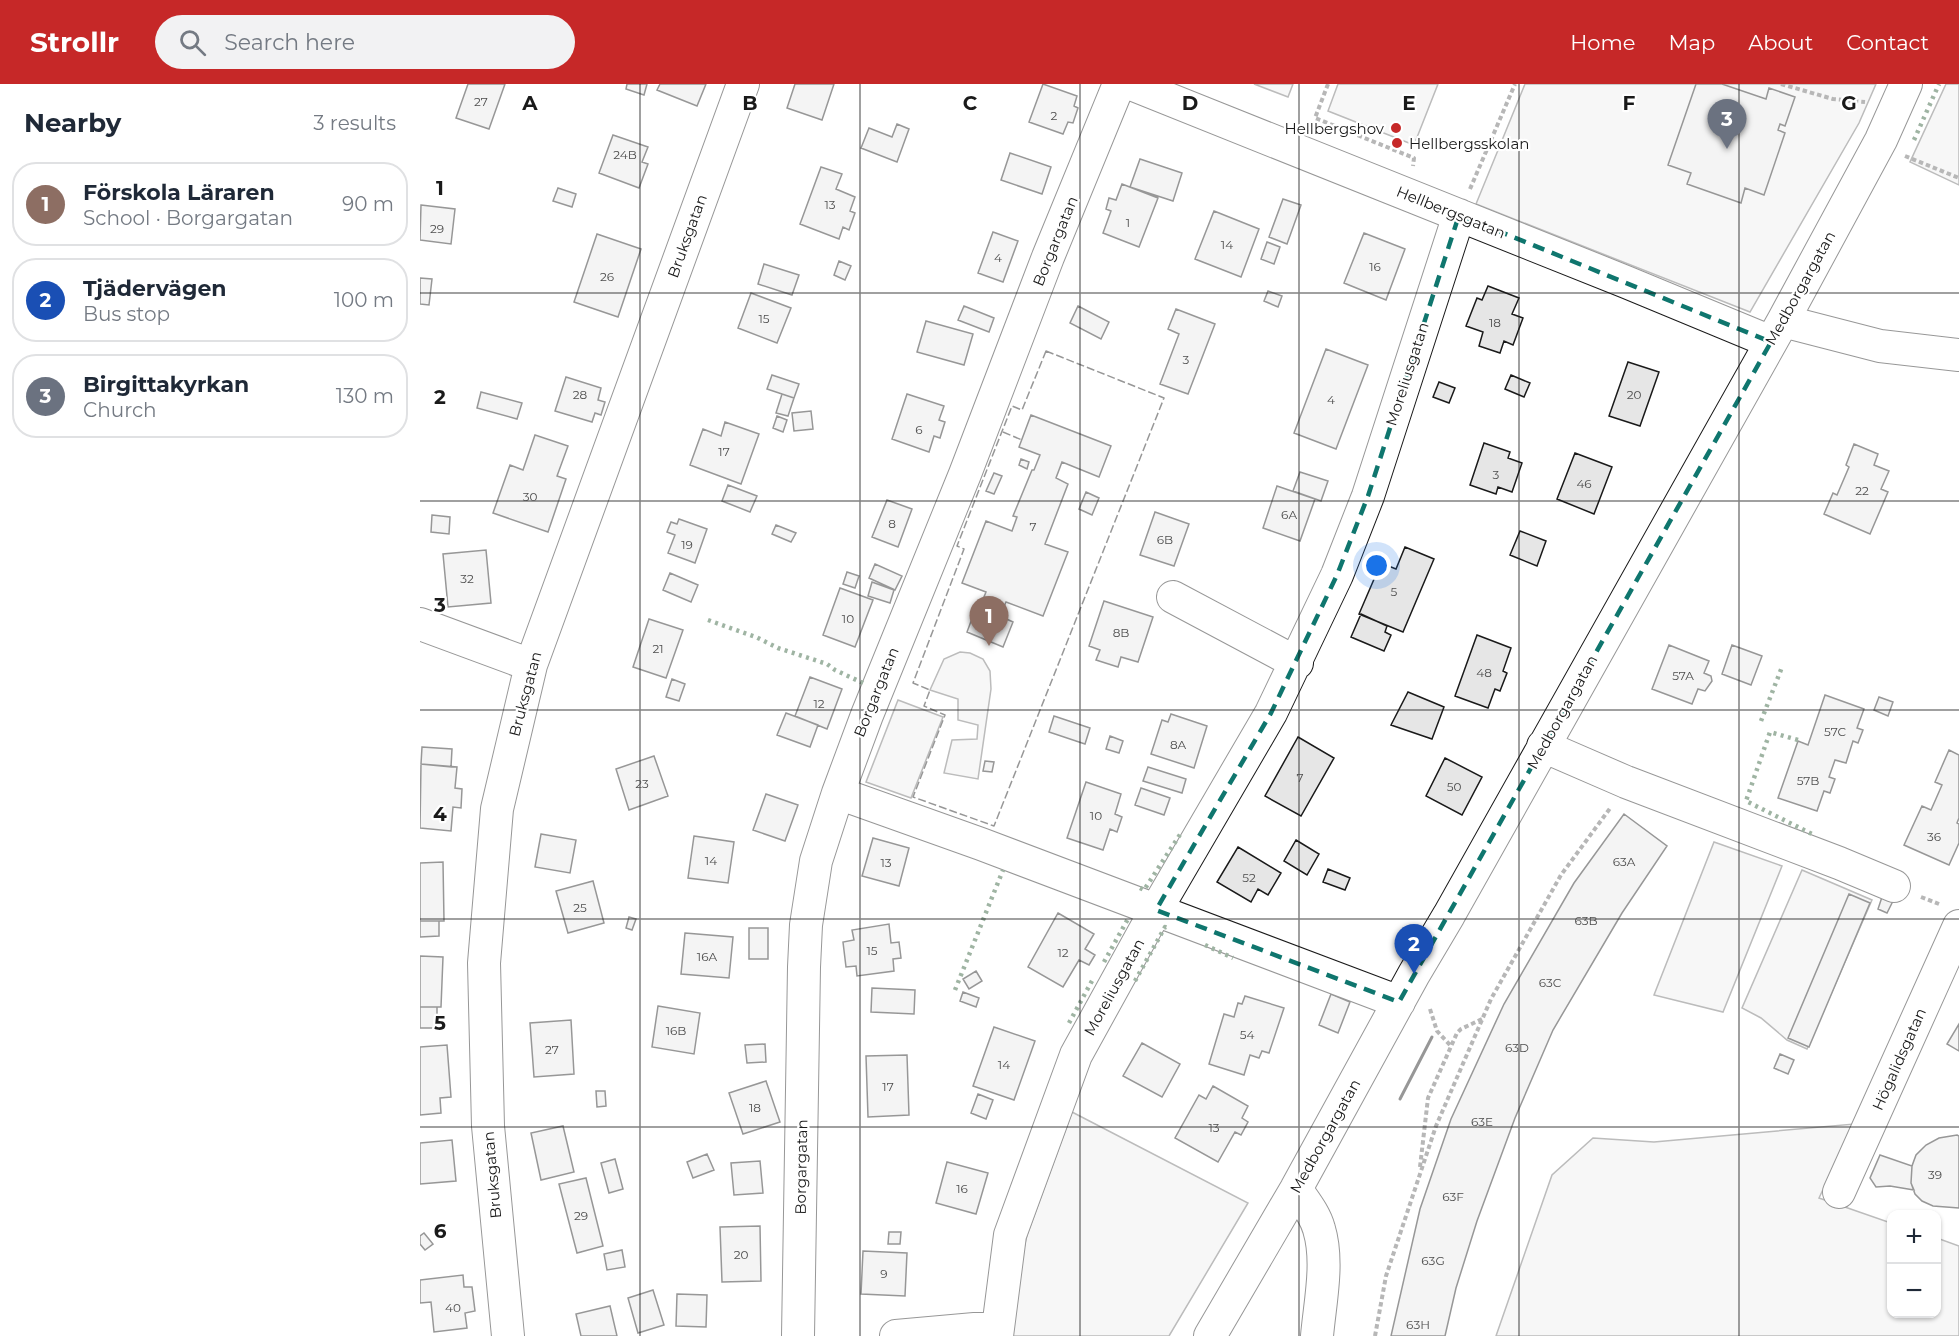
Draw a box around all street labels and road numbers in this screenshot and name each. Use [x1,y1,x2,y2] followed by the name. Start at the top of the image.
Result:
[1394,181,1508,243] street label: Hellbergsgatan
[663,192,711,280] street label: Bruksgatan
[1028,193,1082,289] street label: Borgargatan
[1761,228,1839,348] street label: Medborgargatan
[1381,320,1433,428] street label: Moreliusgatan
[849,644,903,740] street label: Borgargatan
[505,649,545,739] street label: Bruksgatan
[1523,652,1601,772] street label: Medborgargatan
[1080,935,1148,1039] street label: Moreliusgatan
[1868,1005,1930,1113] street label: Högalidsgatan
[1286,1076,1364,1196] street label: Medborgargatan
[791,1119,811,1215] street label: Borgargatan
[479,1131,505,1219] street label: Bruksgatan

